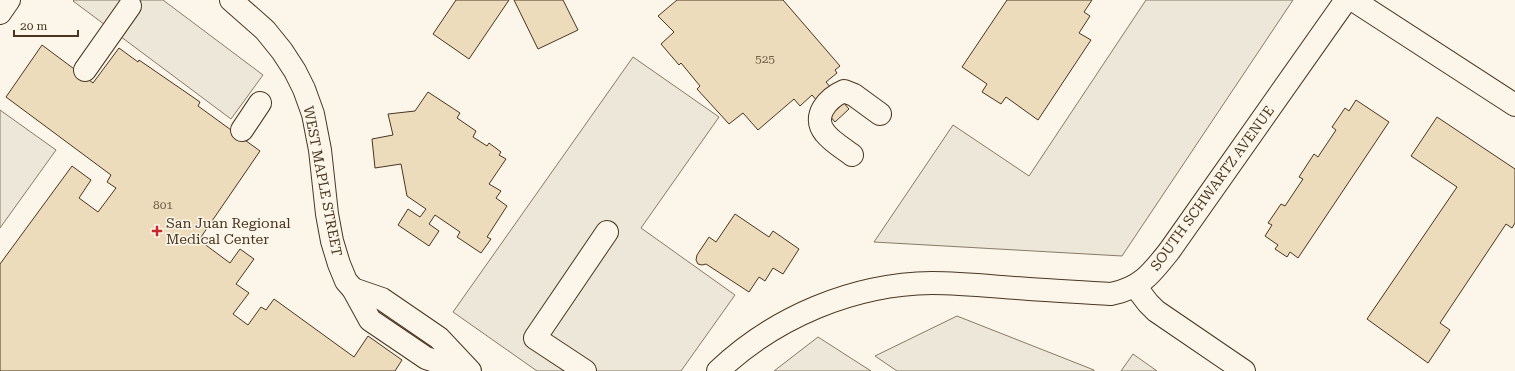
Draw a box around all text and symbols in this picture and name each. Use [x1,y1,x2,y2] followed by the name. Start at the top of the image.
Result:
[14,12,78,38] scale bar
[20,19,47,33] text: 20 m
[755,52,775,66] house number: 525
[1147,103,1277,273] street label: SOUTH SCHWARTZ AVENUE
[301,105,345,257] street label: WEST MAPLE STREET
[153,198,173,212] house number: 801
[166,215,291,247] place label: San Juan Regional Medical Center
[151,225,163,237] marker: San Juan Regional Medical Center

